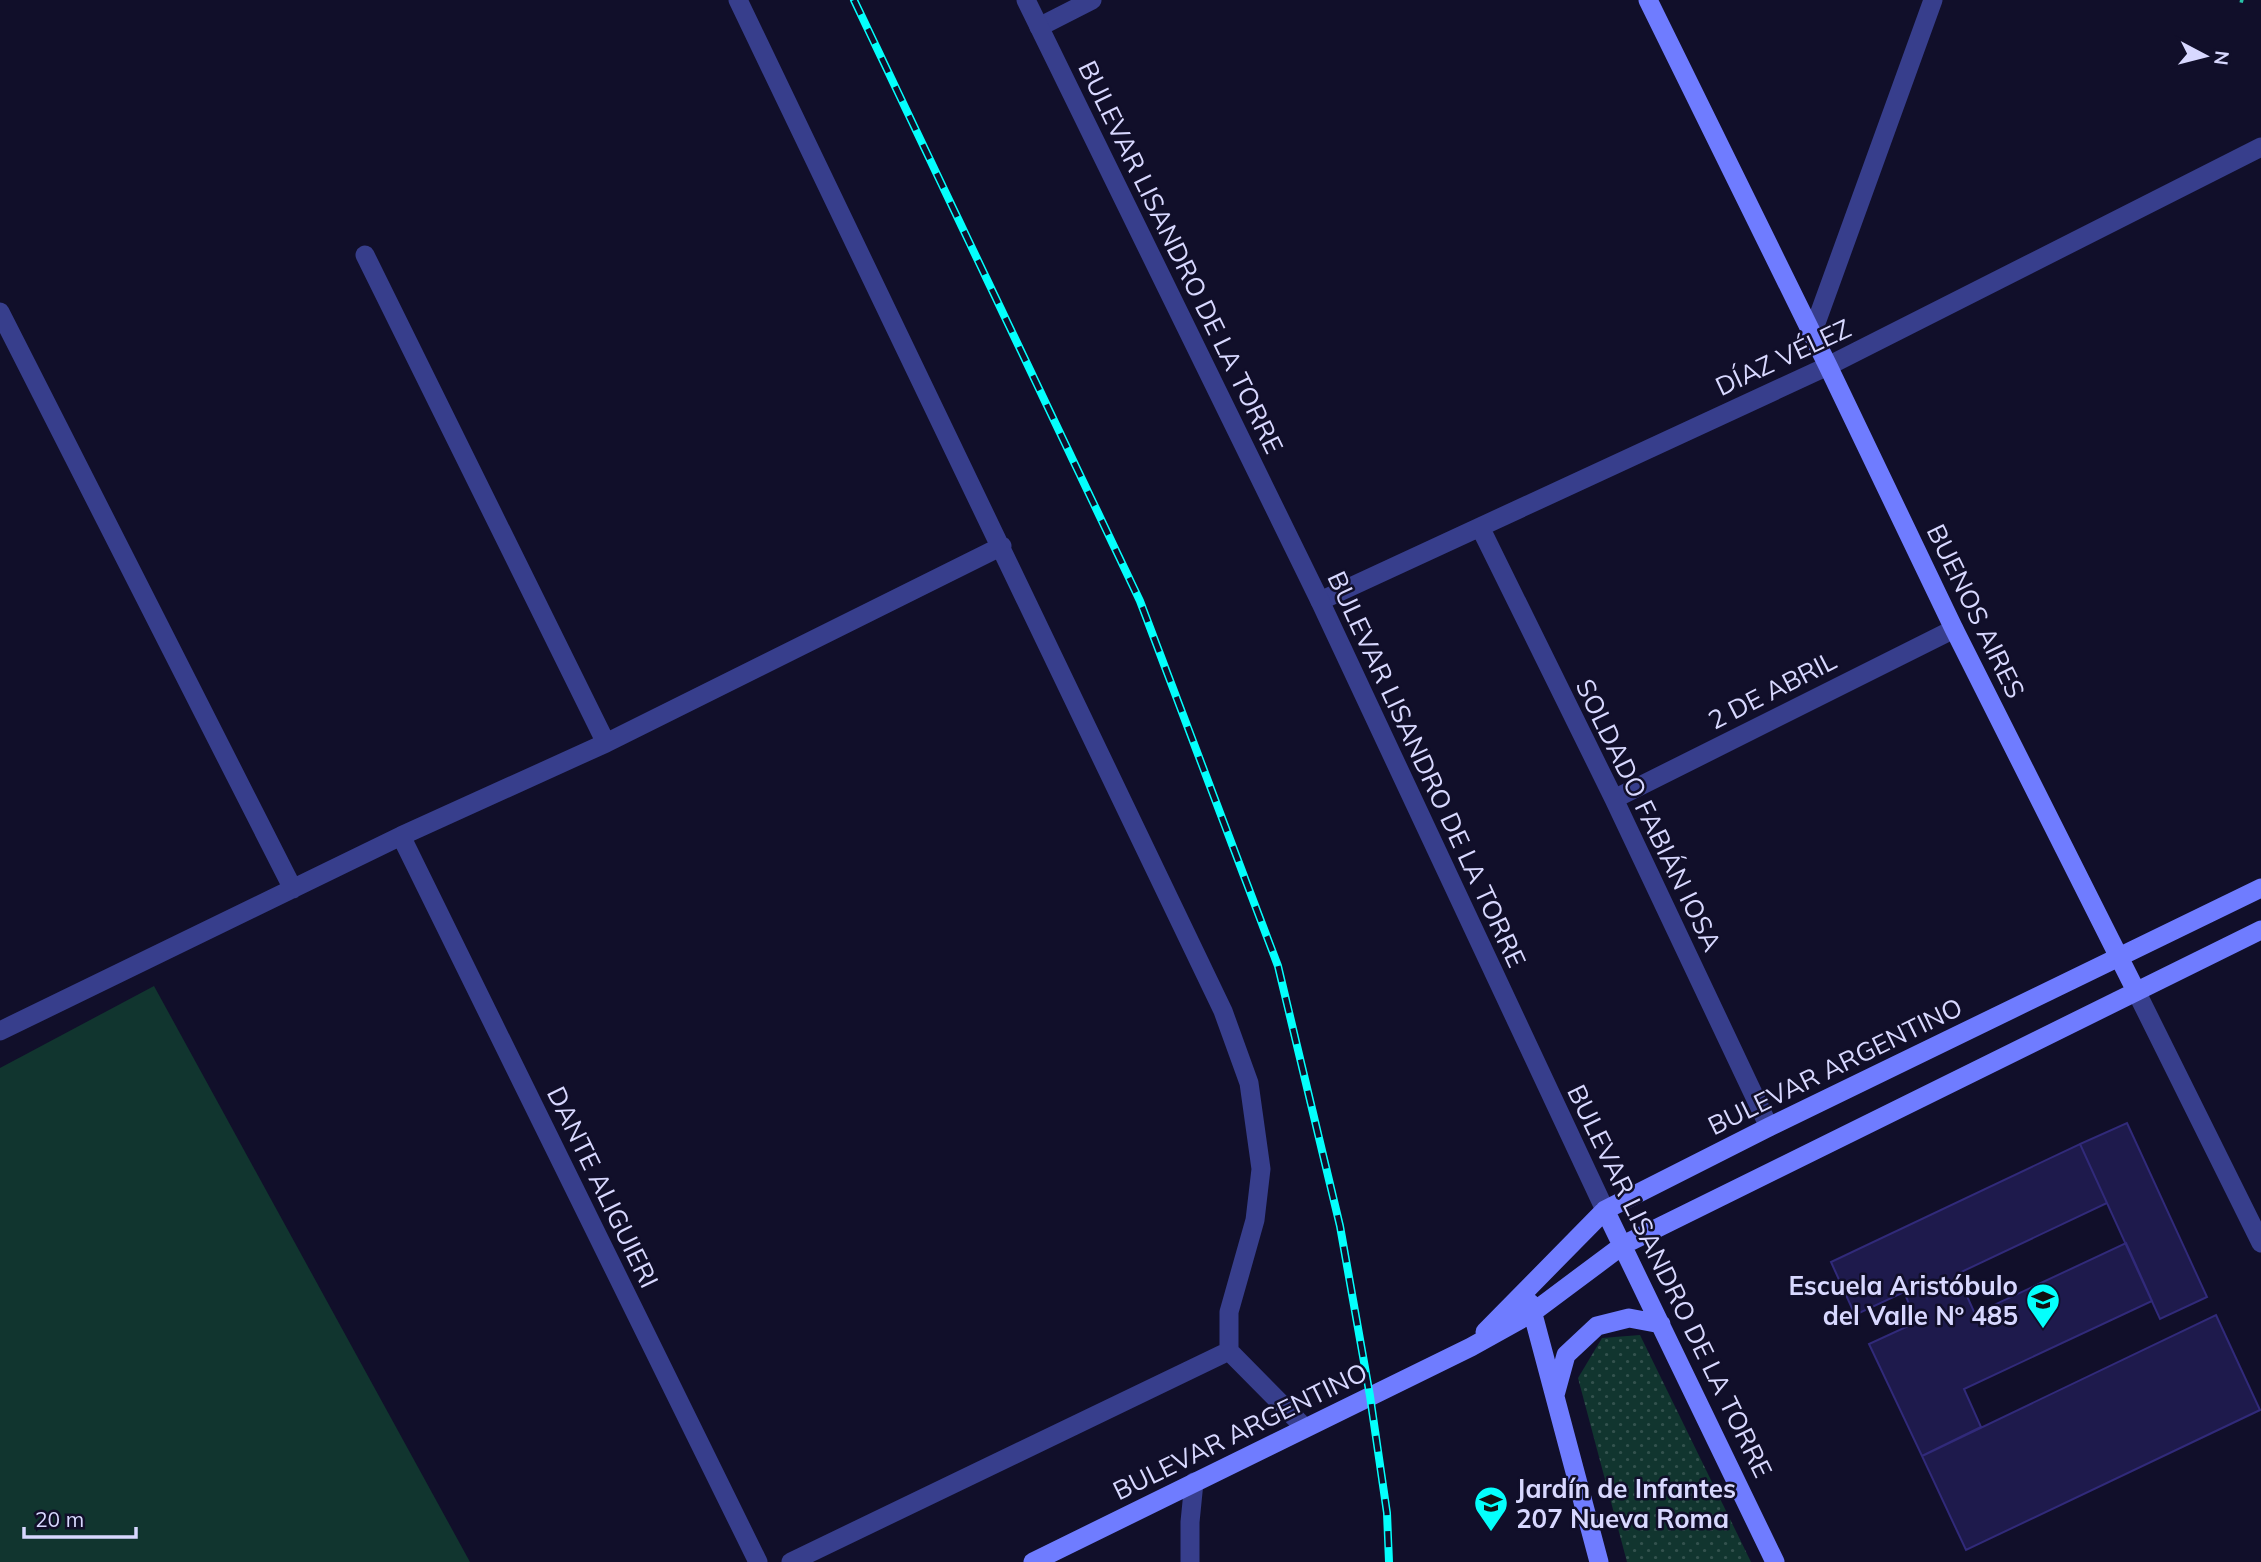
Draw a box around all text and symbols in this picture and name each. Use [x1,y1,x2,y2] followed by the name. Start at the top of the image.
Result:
[2170,21,2240,91] north arrow
[2209,49,2235,67] text: N
[1071,55,1291,459] street label: BULEVAR LISANDRO DE LA TORRE
[1710,311,1856,403] street label: DÍAZ VÉLEZ
[1920,519,2032,703] street label: BUENOS AIRES
[1320,566,1534,972] street label: BULEVAR LISANDRO DE LA TORRE
[1702,644,1842,736] street label: 2 DE ABRIL
[1569,673,1729,957] street label: SOLDADO FABIÁN IOSA
[1702,990,1968,1142] street label: BULEVAR ARGENTINO
[1560,1079,1780,1483] street label: BULEVAR LISANDRO DE LA TORRE
[540,1081,666,1293] street label: DANTE ALIGUIERI
[1788,1269,2018,1332] place label: Escuela Aristóbulo del Valle Nº 485
[2024,1281,2062,1330] school or university icon: Escuela Aristóbulo del Valle Nº 485
[1107,1355,1373,1507] street label: BULEVAR ARGENTINO
[1516,1472,1736,1535] place label: Jardín de Infantes 207 Nueva Roma
[1472,1484,1510,1533] school or university icon: Jardín de Infantes 207 Nueva Roma
[24,1496,136,1540] scale bar
[35,1506,84,1532] text: 20 m

